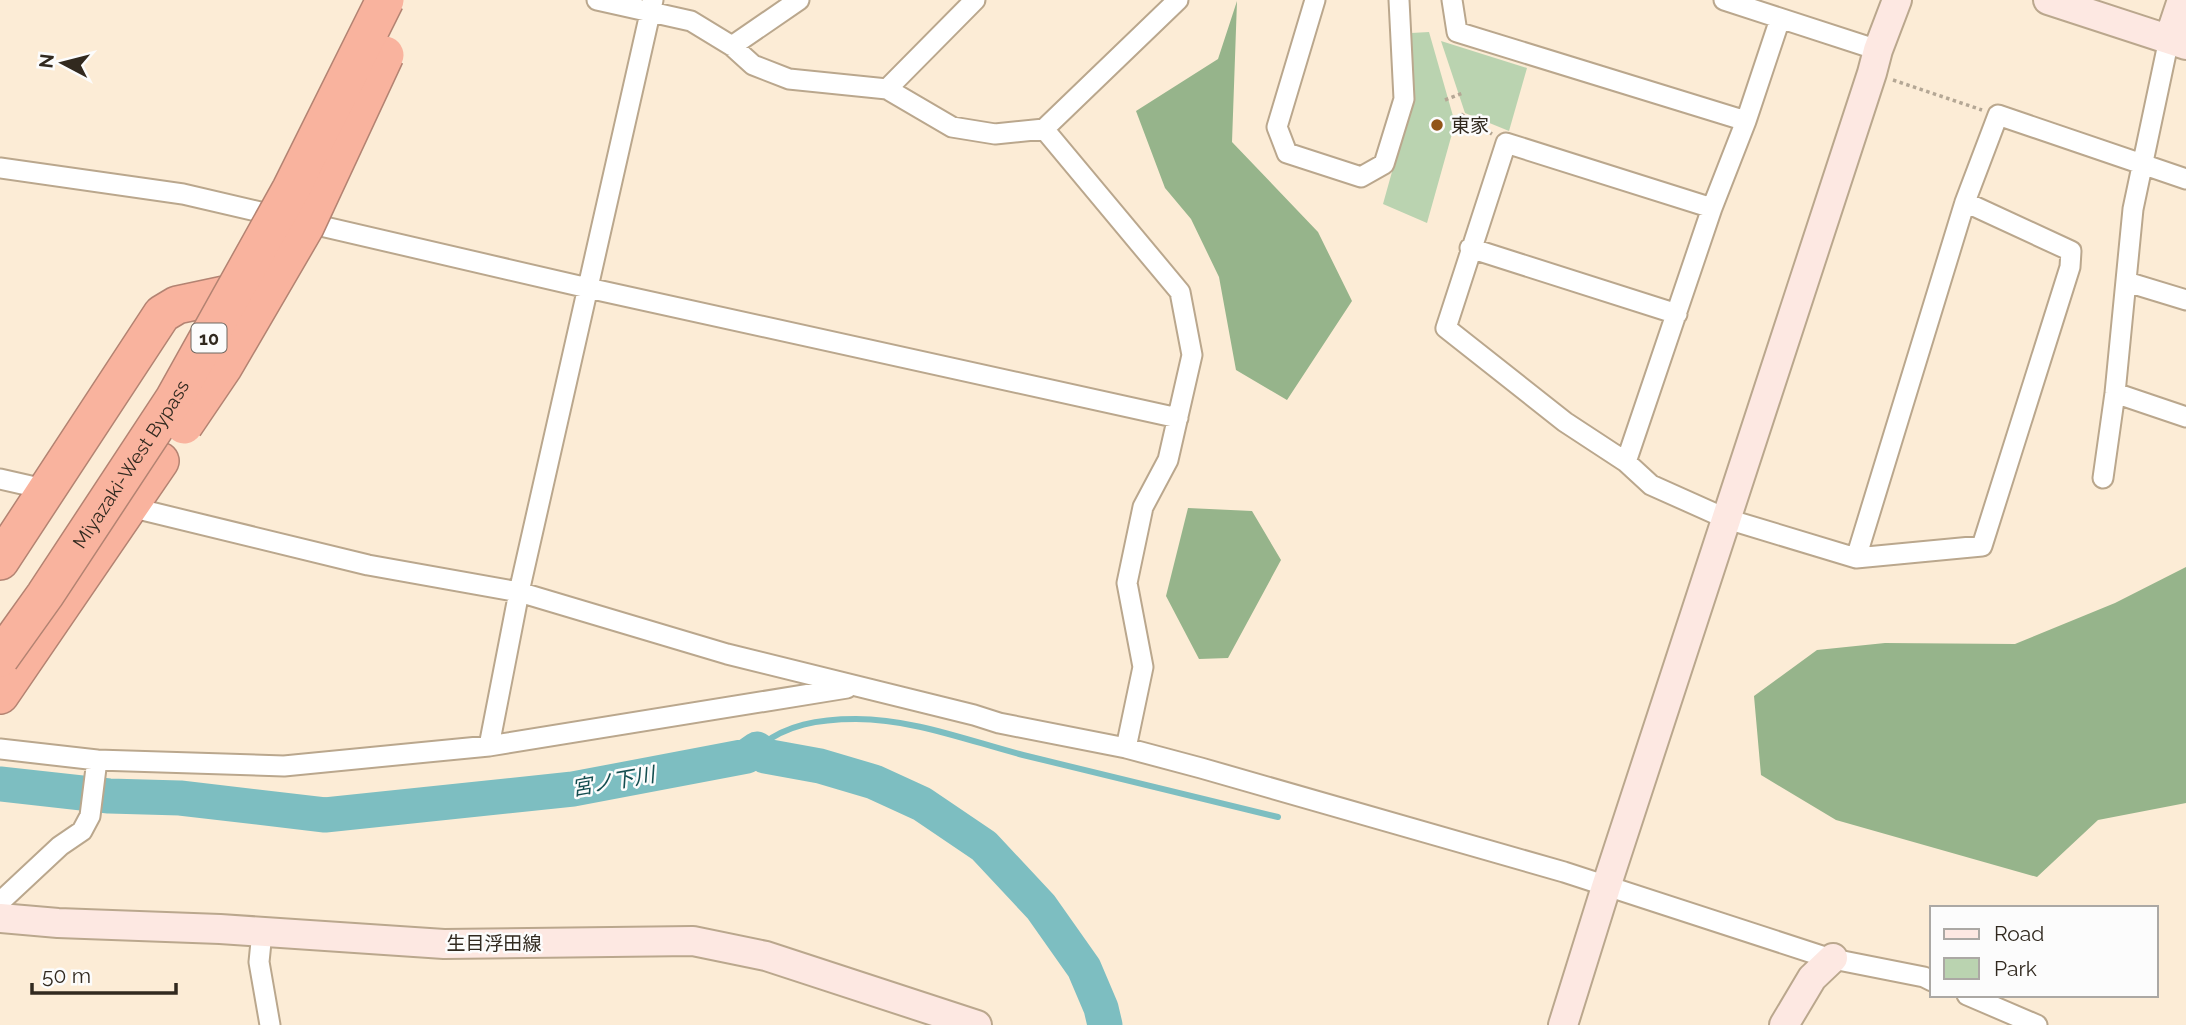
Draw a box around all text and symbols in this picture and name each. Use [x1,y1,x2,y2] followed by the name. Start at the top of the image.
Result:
[28,28,98,98] north arrow
[34,52,58,69] text: N
[1451,114,1489,136] place label: 東家
[1429,117,1445,133] marker: 東家
[192,324,227,352] road number: 10
[68,376,193,552] street label: Miyazaki-West Bypass
[569,761,659,801] water label: 宮ノ下川
[1930,906,2158,997] legend
[1994,921,2044,946] text: Road
[446,932,542,954] street label: 生目浮田線
[32,951,175,995] scale bar
[1994,956,2037,981] text: Park
[42,963,91,988] text: 50 m

